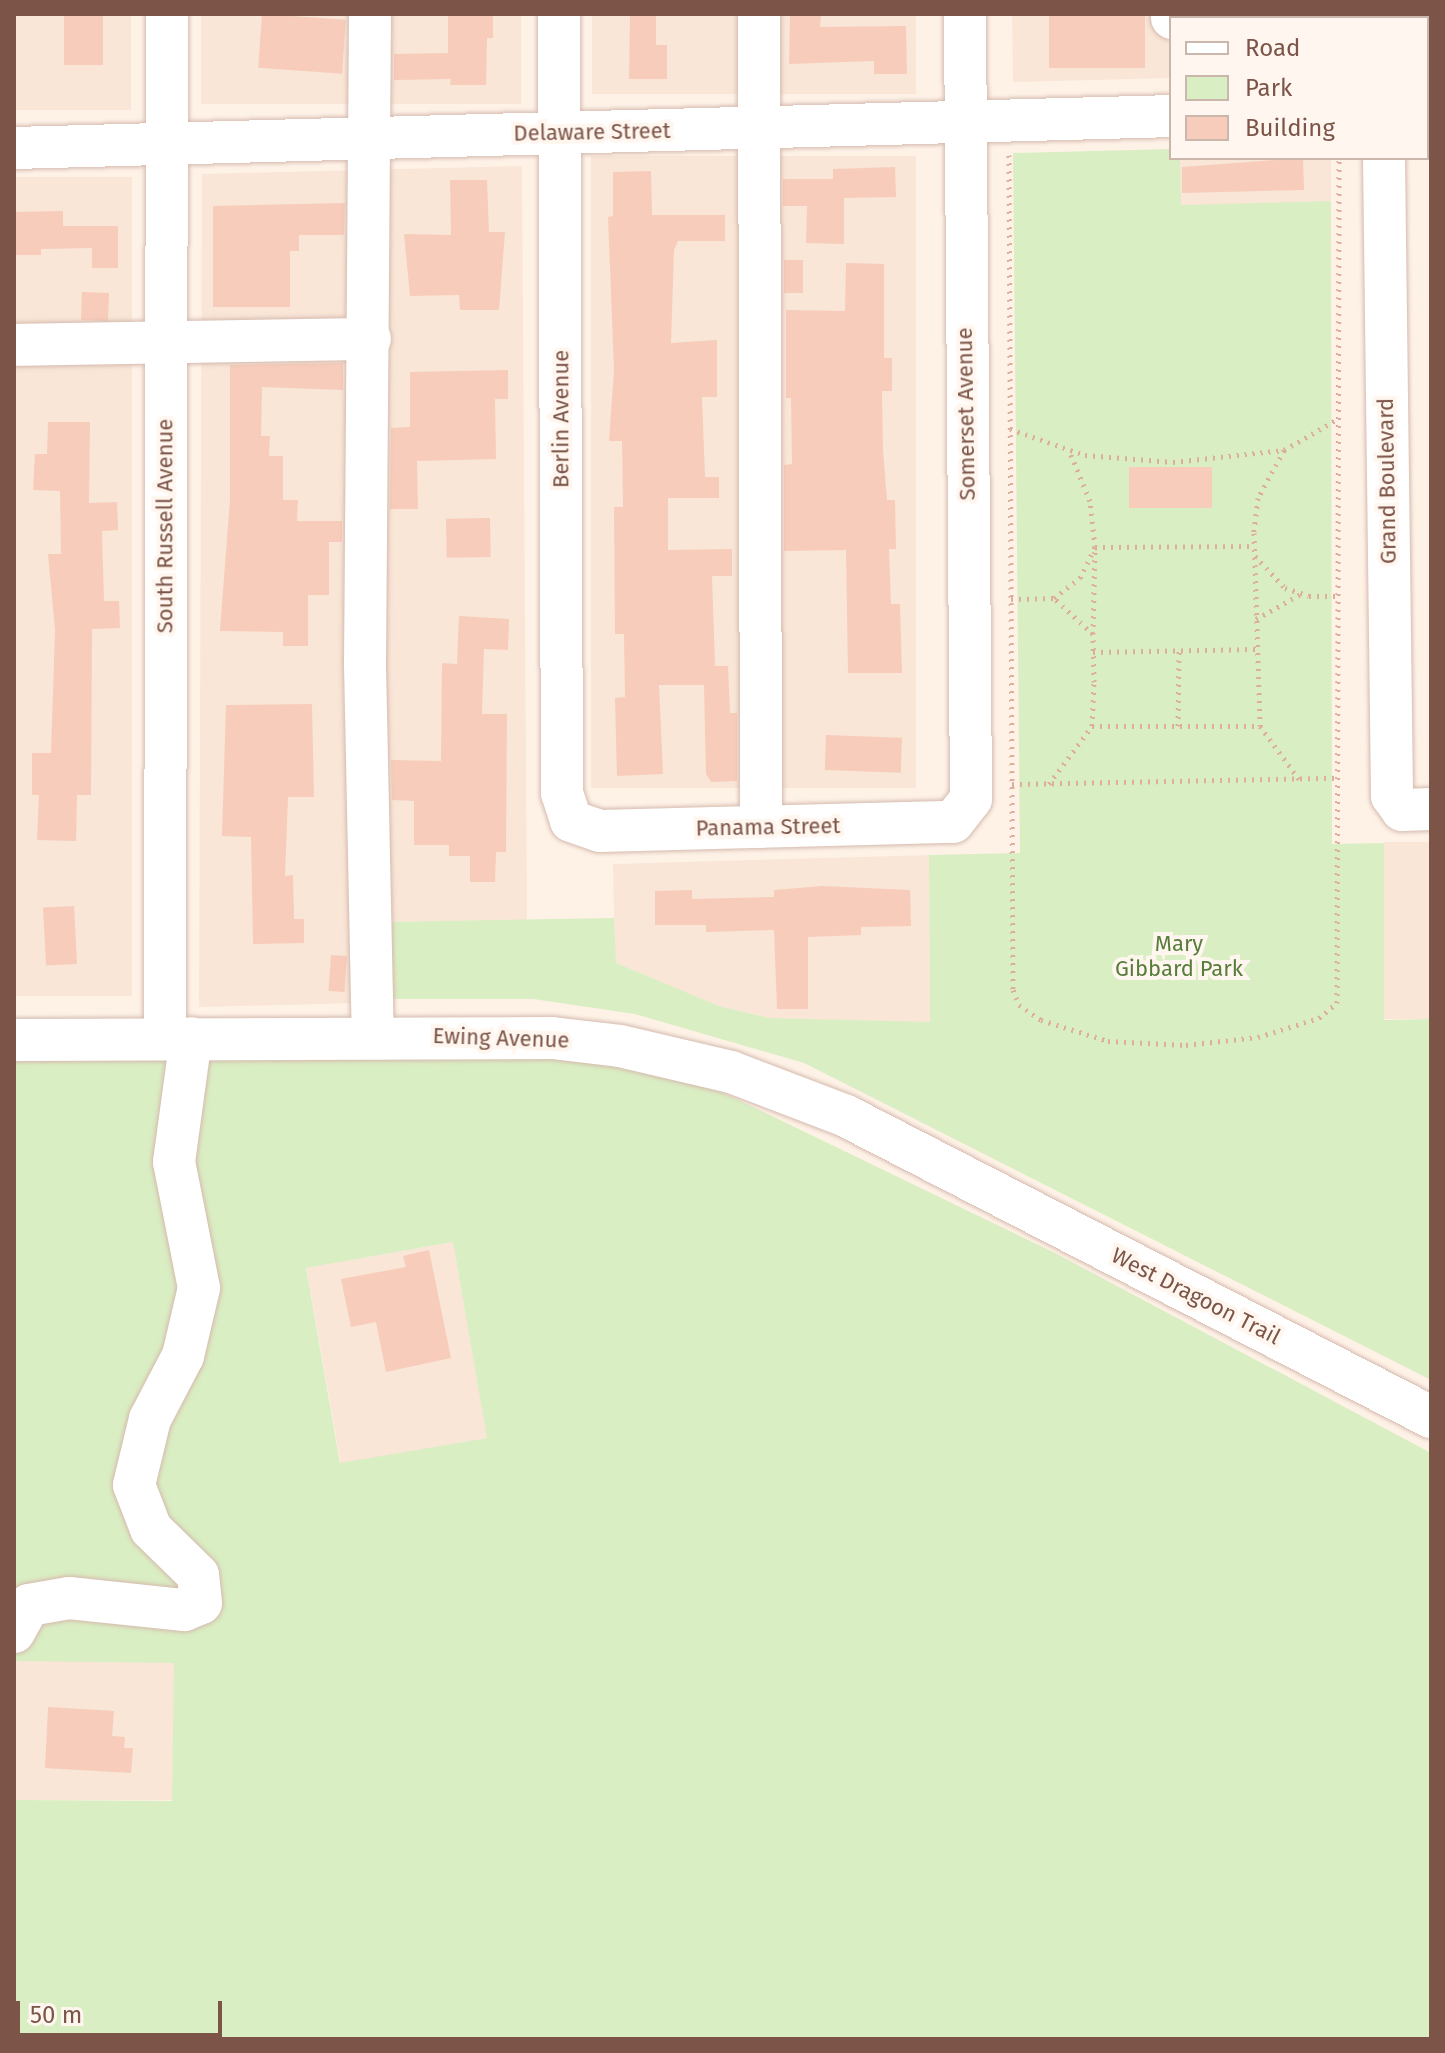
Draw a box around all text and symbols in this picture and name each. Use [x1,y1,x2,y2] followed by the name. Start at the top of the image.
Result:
[1169,16,1429,160] legend
[1245,34,1300,62] text: Road
[1245,74,1292,102] text: Park
[1245,114,1335,142] text: Building
[513,117,671,147] street label: Delaware Street
[951,327,981,501] street label: Somerset Avenue
[548,350,574,488] street label: Berlin Avenue
[1372,398,1402,564] street label: Grand Boulevard
[152,419,178,633] street label: South Russell Avenue
[695,813,841,841] street label: Panama Street
[1115,930,1243,982] park label: Mary Gibbard Park
[432,1022,570,1054] street label: Ewing Avenue
[1107,1242,1285,1350] street label: West Dragoon Trail
[20,1985,226,2035] scale bar
[30,2001,82,2029] text: 50 m

